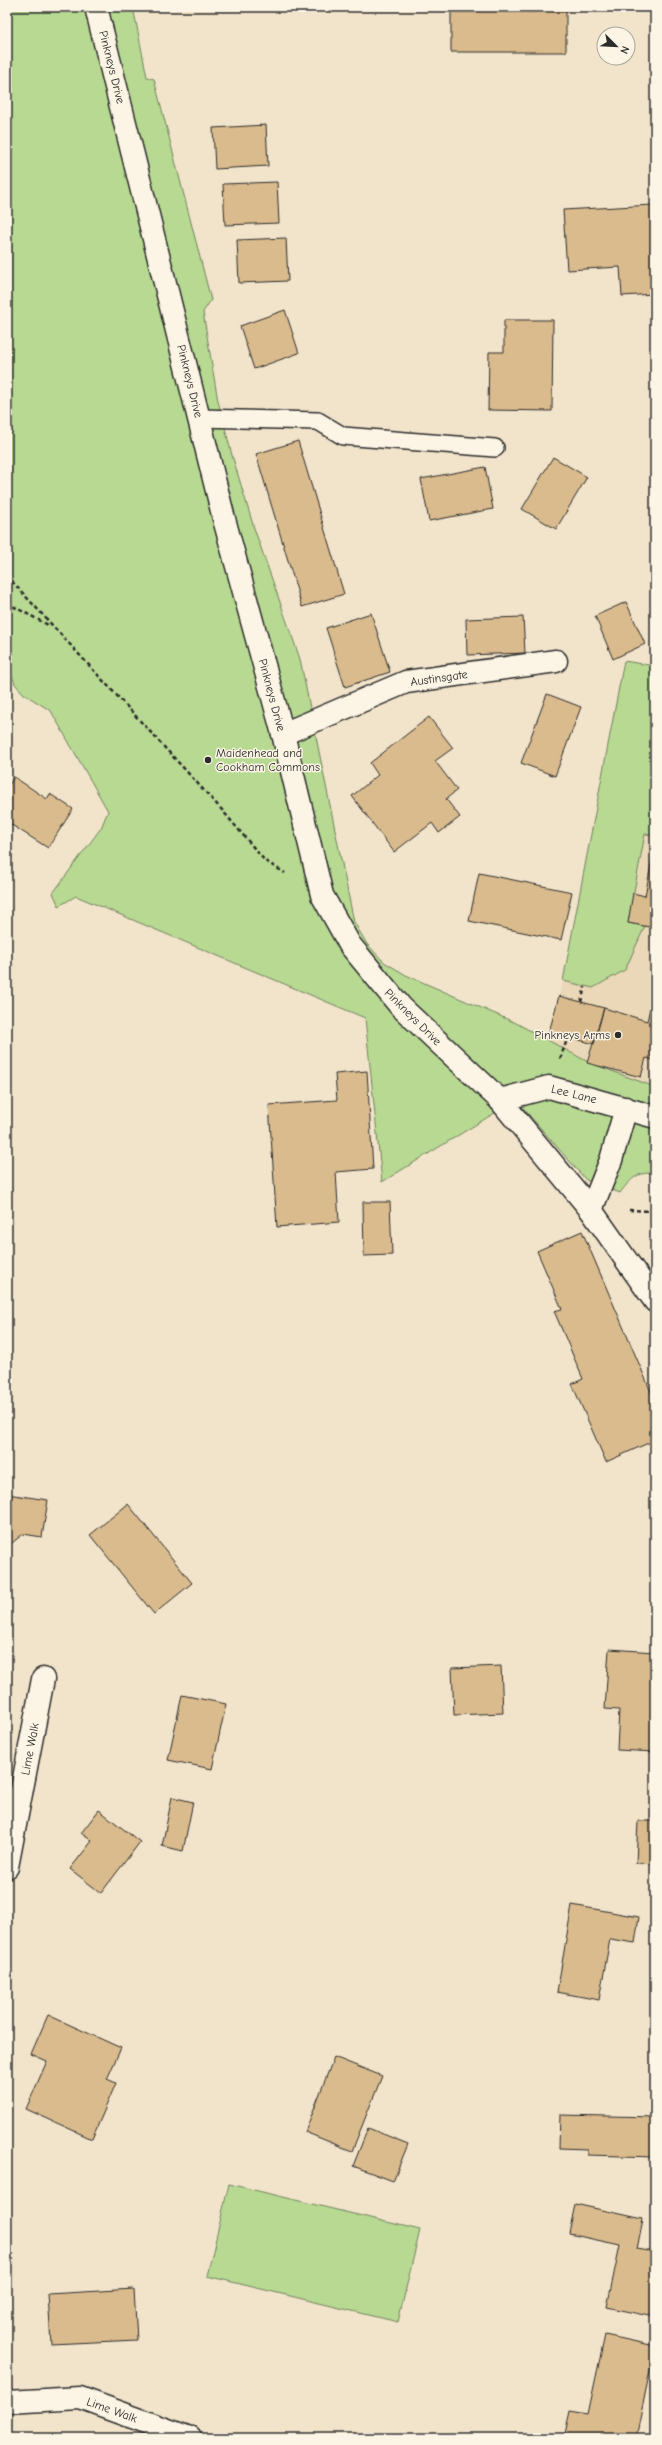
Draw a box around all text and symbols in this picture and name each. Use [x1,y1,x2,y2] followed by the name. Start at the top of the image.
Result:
[596,26,636,66] north arrow
[96,29,128,105] street label: Pinkneys Drive
[617,44,632,56] text: N
[174,343,206,419] street label: Pinkneys Drive
[256,657,288,733] street label: Pinkneys Drive
[410,667,468,689] street label: Austinsgate
[216,746,320,774] place label: Maidenhead and Cookham Commons
[203,755,213,765] marker: Maidenhead and Cookham Commons
[382,986,444,1048] street label: Pinkneys Drive
[534,1028,610,1042] place label: Pinkneys Arms
[613,1030,623,1040] marker: Pinkneys Arms
[550,1082,598,1106] street label: Lee Lane
[18,1722,42,1776] street label: Lime Walk
[85,2394,139,2426] street label: Lime Walk

